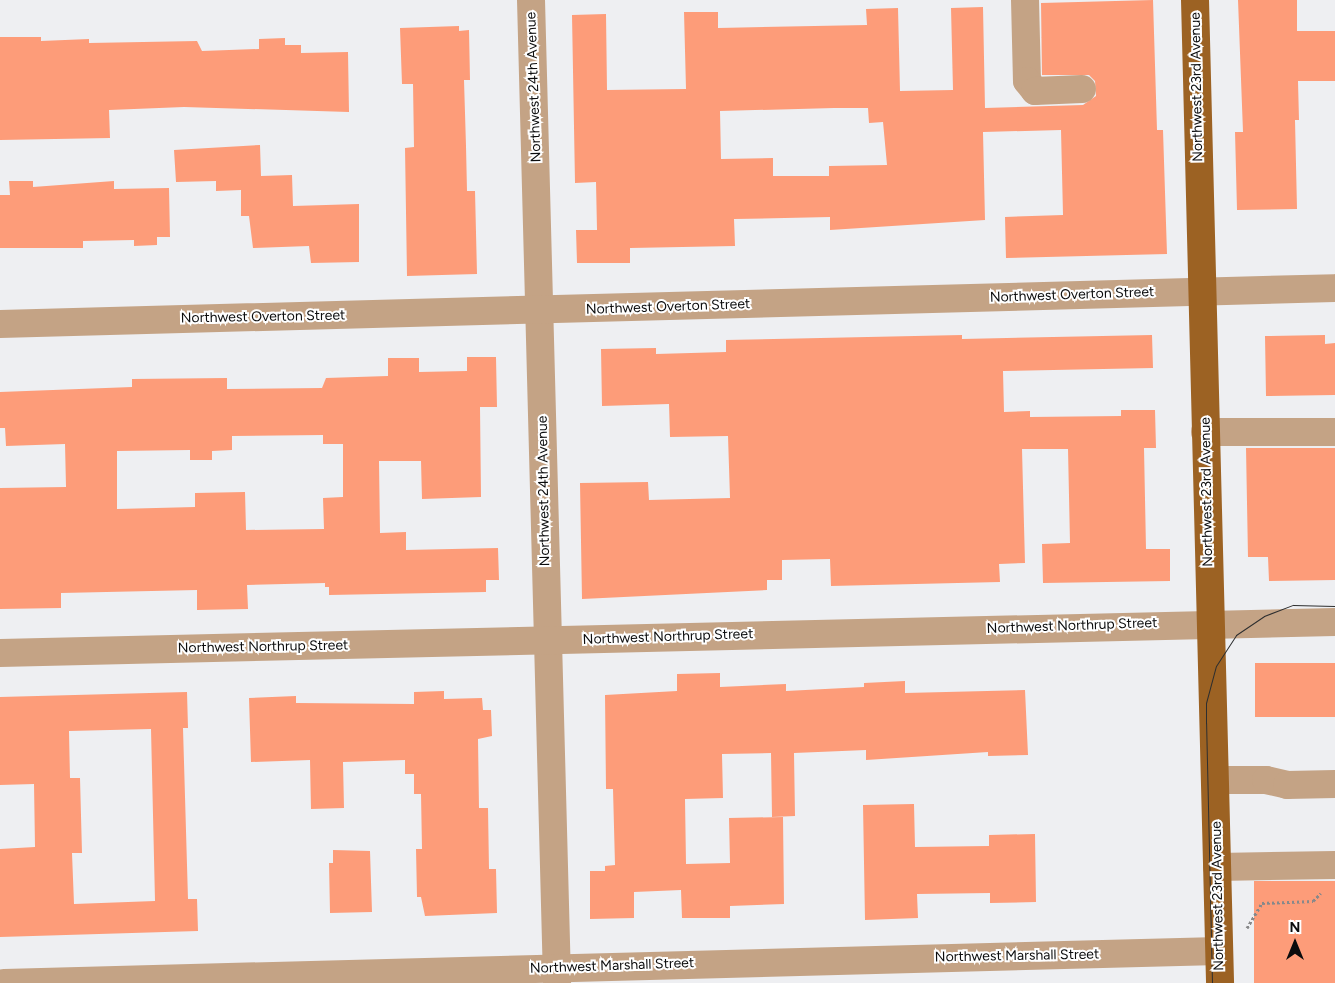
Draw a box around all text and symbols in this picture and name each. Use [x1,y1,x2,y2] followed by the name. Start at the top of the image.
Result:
[523,11,545,163] street label: Northwest 24th Avenue
[1187,12,1207,162] street label: Northwest 23rd Avenue
[989,284,1155,306] street label: Northwest Overton Street
[585,296,751,318] street label: Northwest Overton Street
[181,307,345,327] street label: Northwest Overton Street
[534,415,554,567] street label: Northwest 24th Avenue
[1197,417,1217,567] street label: Northwest 23rd Avenue
[986,615,1158,637] street label: Northwest Northrup Street
[582,626,754,648] street label: Northwest Northrup Street
[178,637,348,657] street label: Northwest Northrup Street
[1208,821,1228,971] street label: Northwest 23rd Avenue
[1270,918,1320,968] north arrow
[1290,919,1300,936] text: N
[935,946,1099,966] street label: Northwest Marshall Street
[530,955,694,977] street label: Northwest Marshall Street

